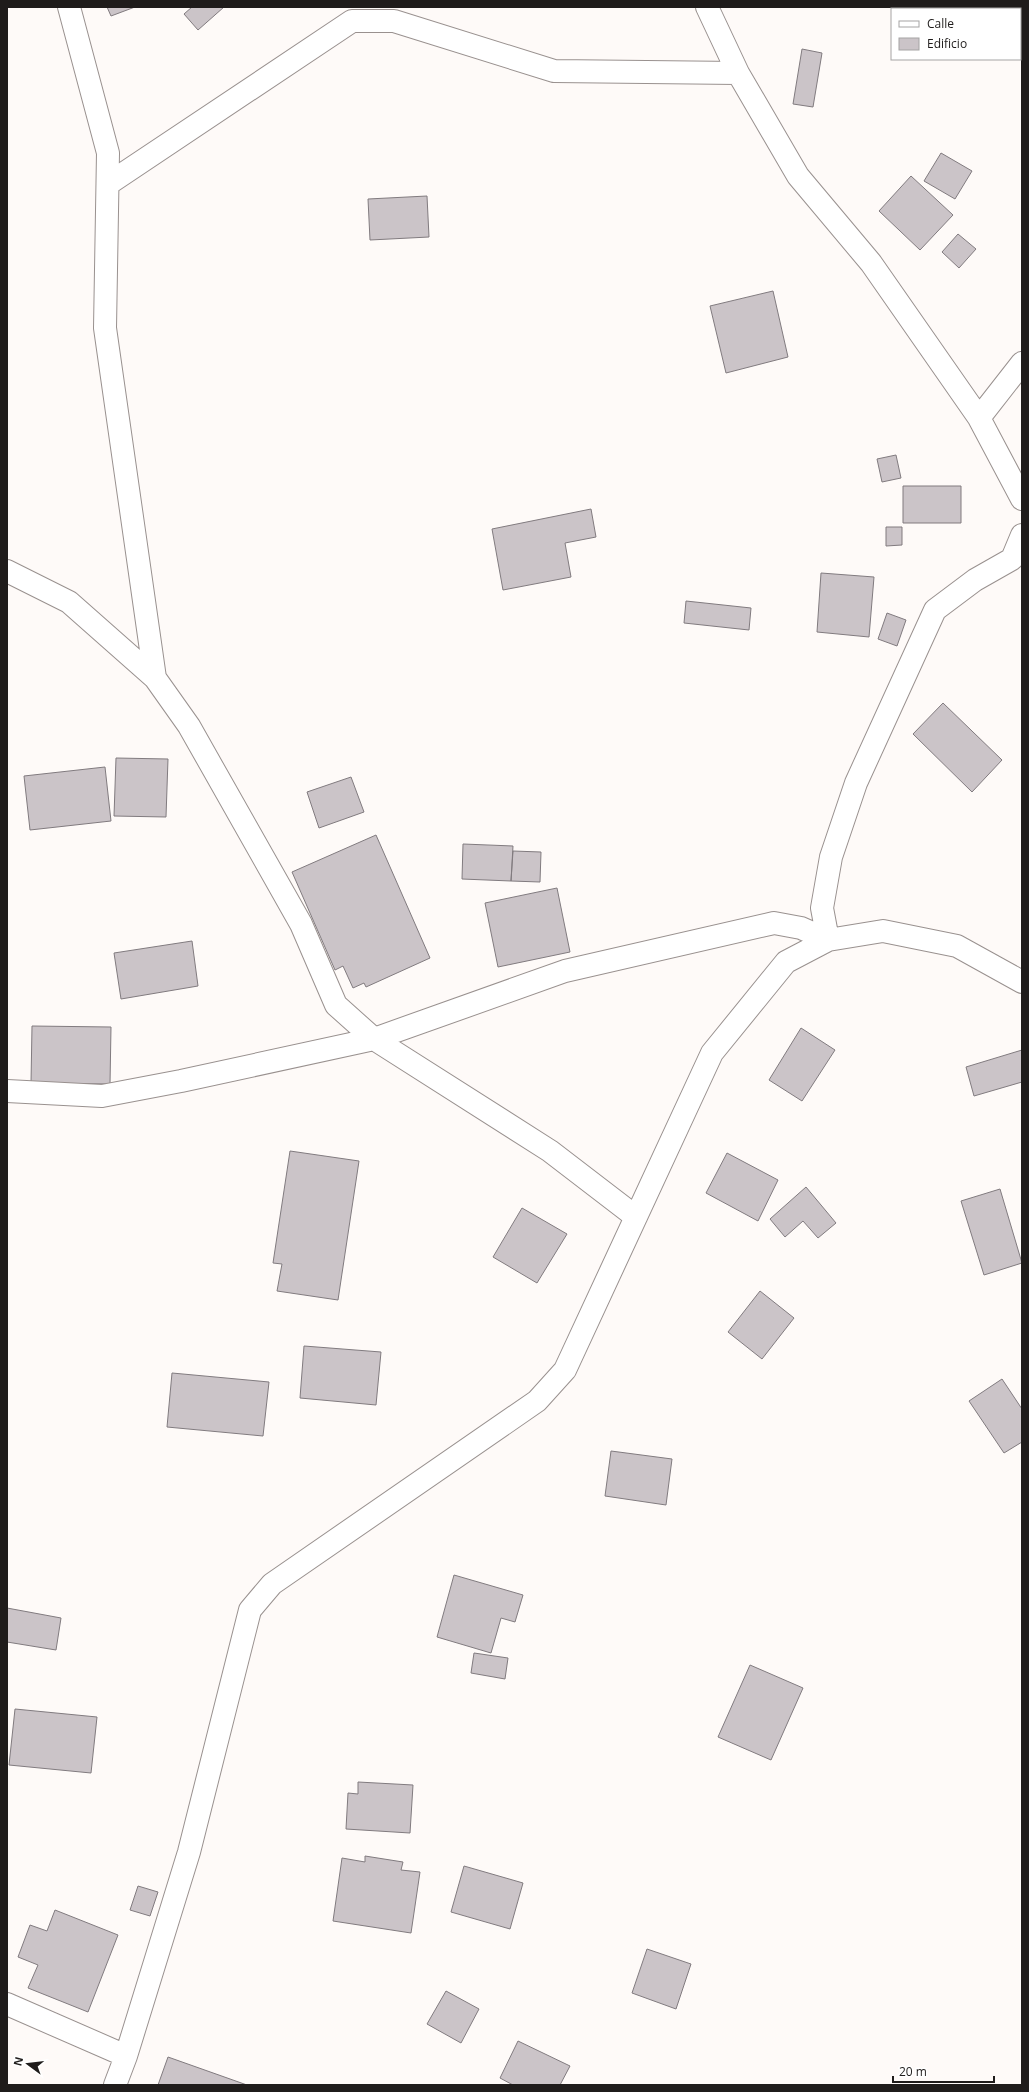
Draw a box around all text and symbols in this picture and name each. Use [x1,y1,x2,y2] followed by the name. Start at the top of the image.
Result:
[891,8,1021,60] legend
[927,15,954,32] text: Calle
[927,35,967,52] text: Edificio
[8,2044,48,2084] north arrow
[9,2055,26,2068] text: N
[893,2058,994,2084] scale bar
[899,2063,927,2080] text: 20 m

